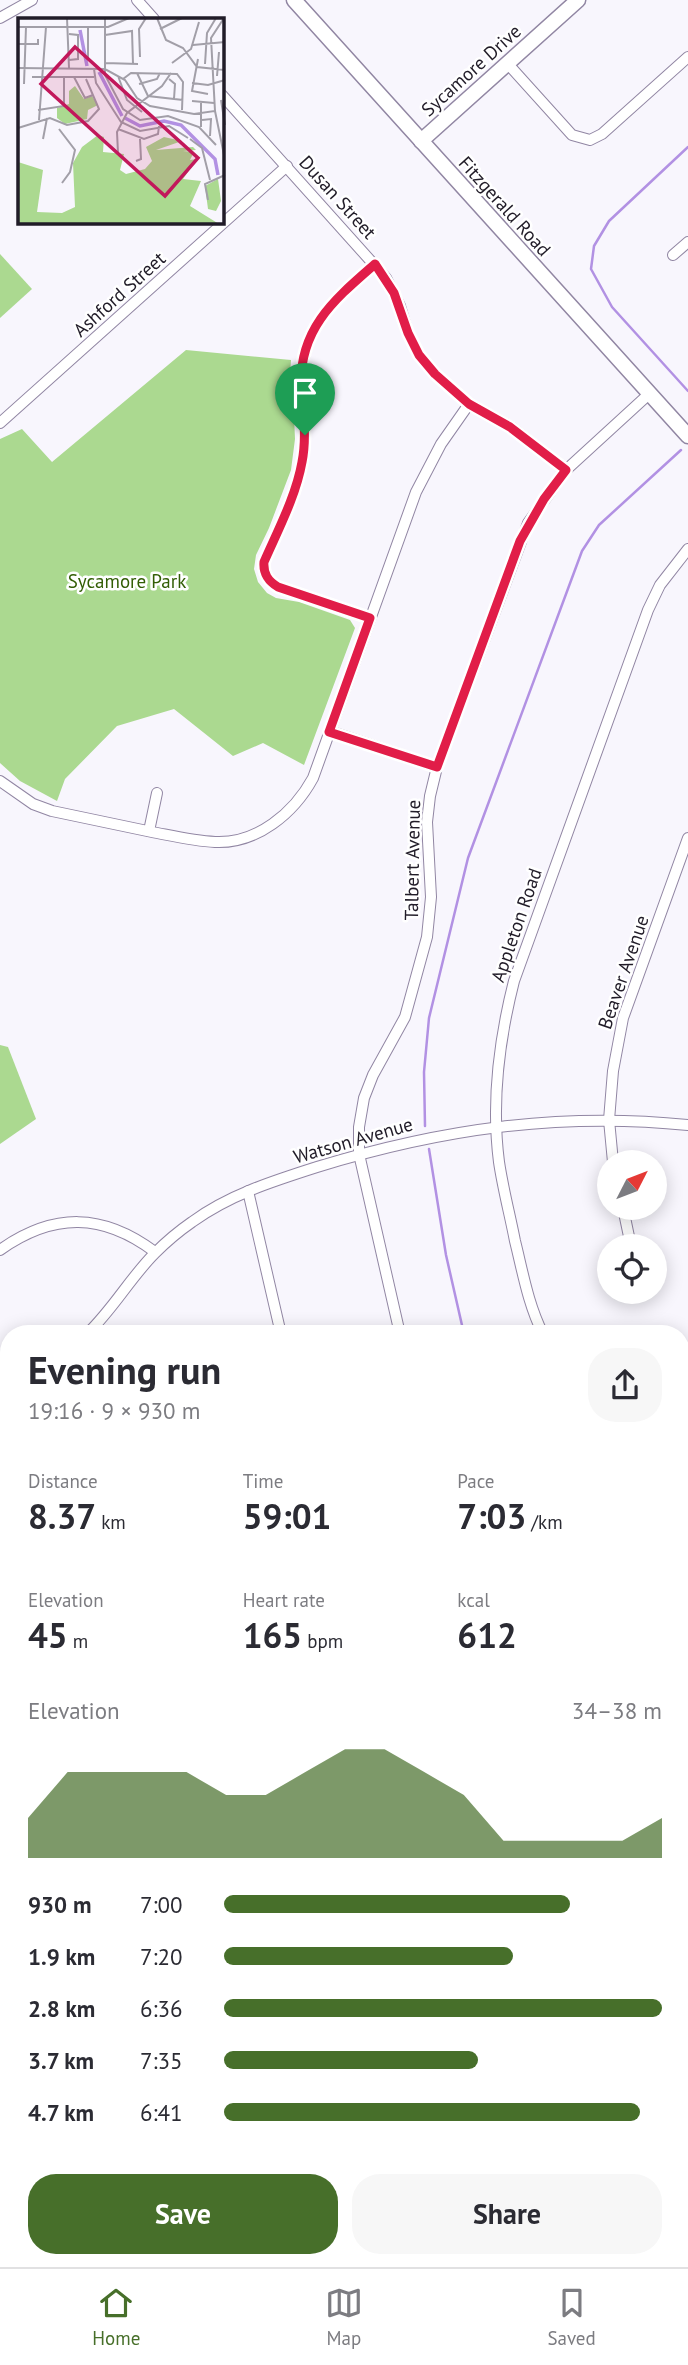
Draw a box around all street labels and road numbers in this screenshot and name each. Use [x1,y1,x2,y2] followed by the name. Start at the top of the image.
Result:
[416,19,526,121] street label: Sycamore Drive
[294,150,382,244] street label: Dusan Street
[454,151,556,261] street label: Fitzgerald Road
[68,246,170,342] street label: Ashford Street
[399,799,425,921] street label: Talbert Avenue
[485,865,547,985] street label: Appleton Road
[592,912,654,1032] street label: Beaver Avenue
[290,1111,416,1169] street label: Watson Avenue

